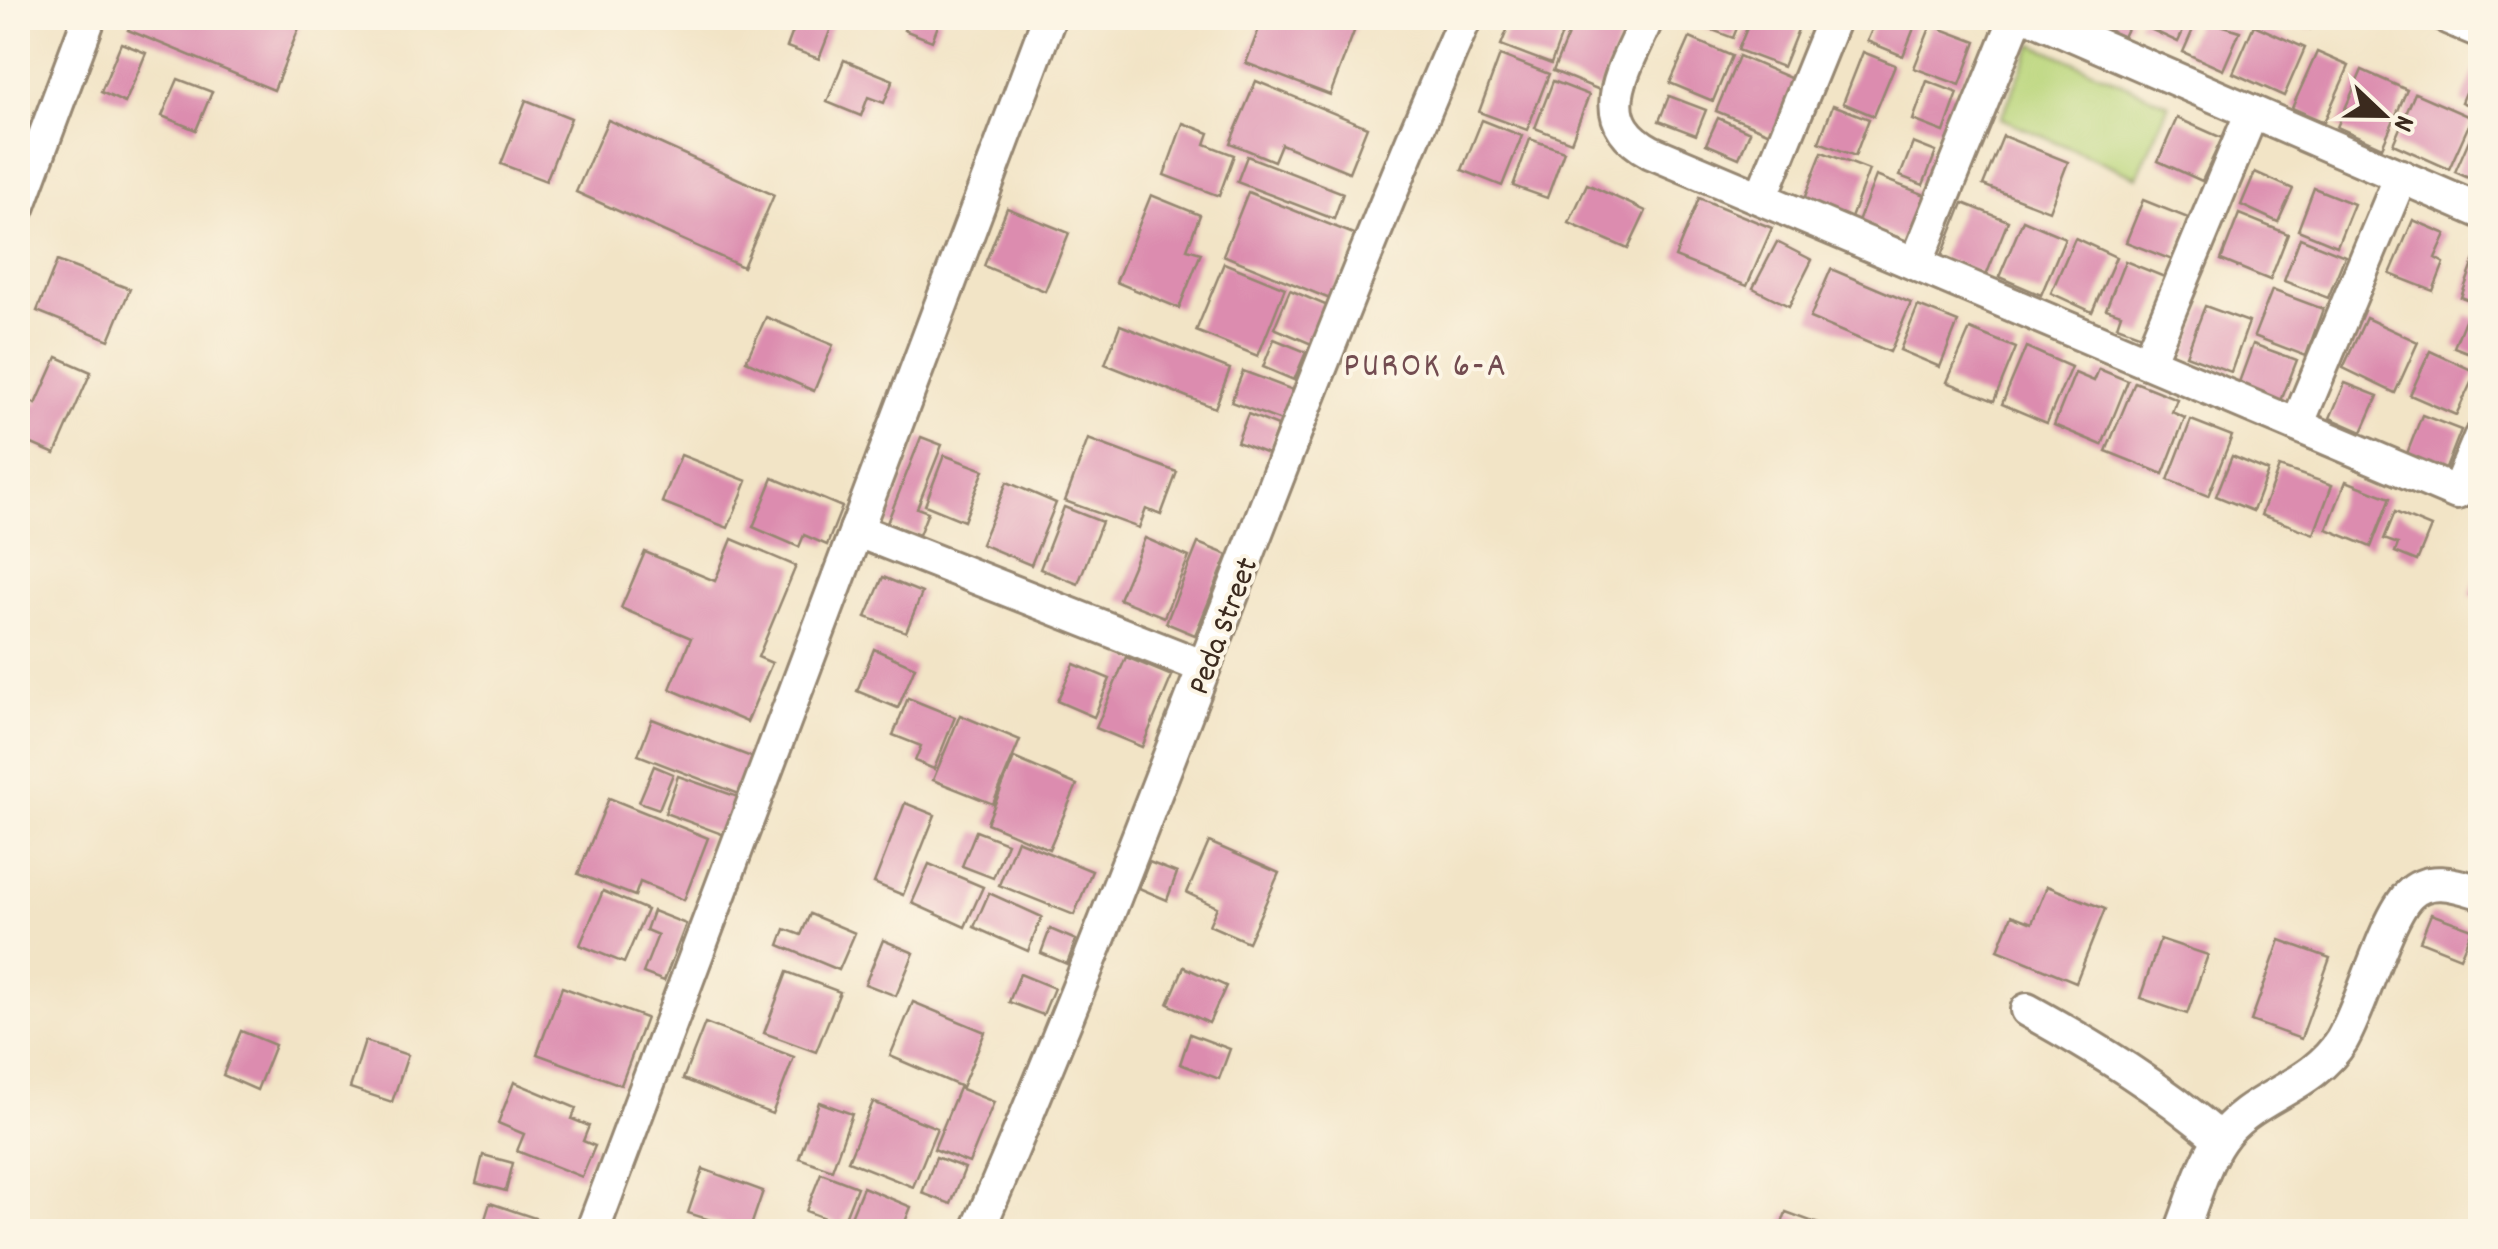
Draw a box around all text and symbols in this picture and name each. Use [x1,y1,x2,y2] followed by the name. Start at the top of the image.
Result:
[2333,65,2433,165] north arrow
[2380,109,2423,136] text: N
[1344,343,1508,393] district label: PUROK 6-A
[1178,551,1273,702] street label: Peda Street

